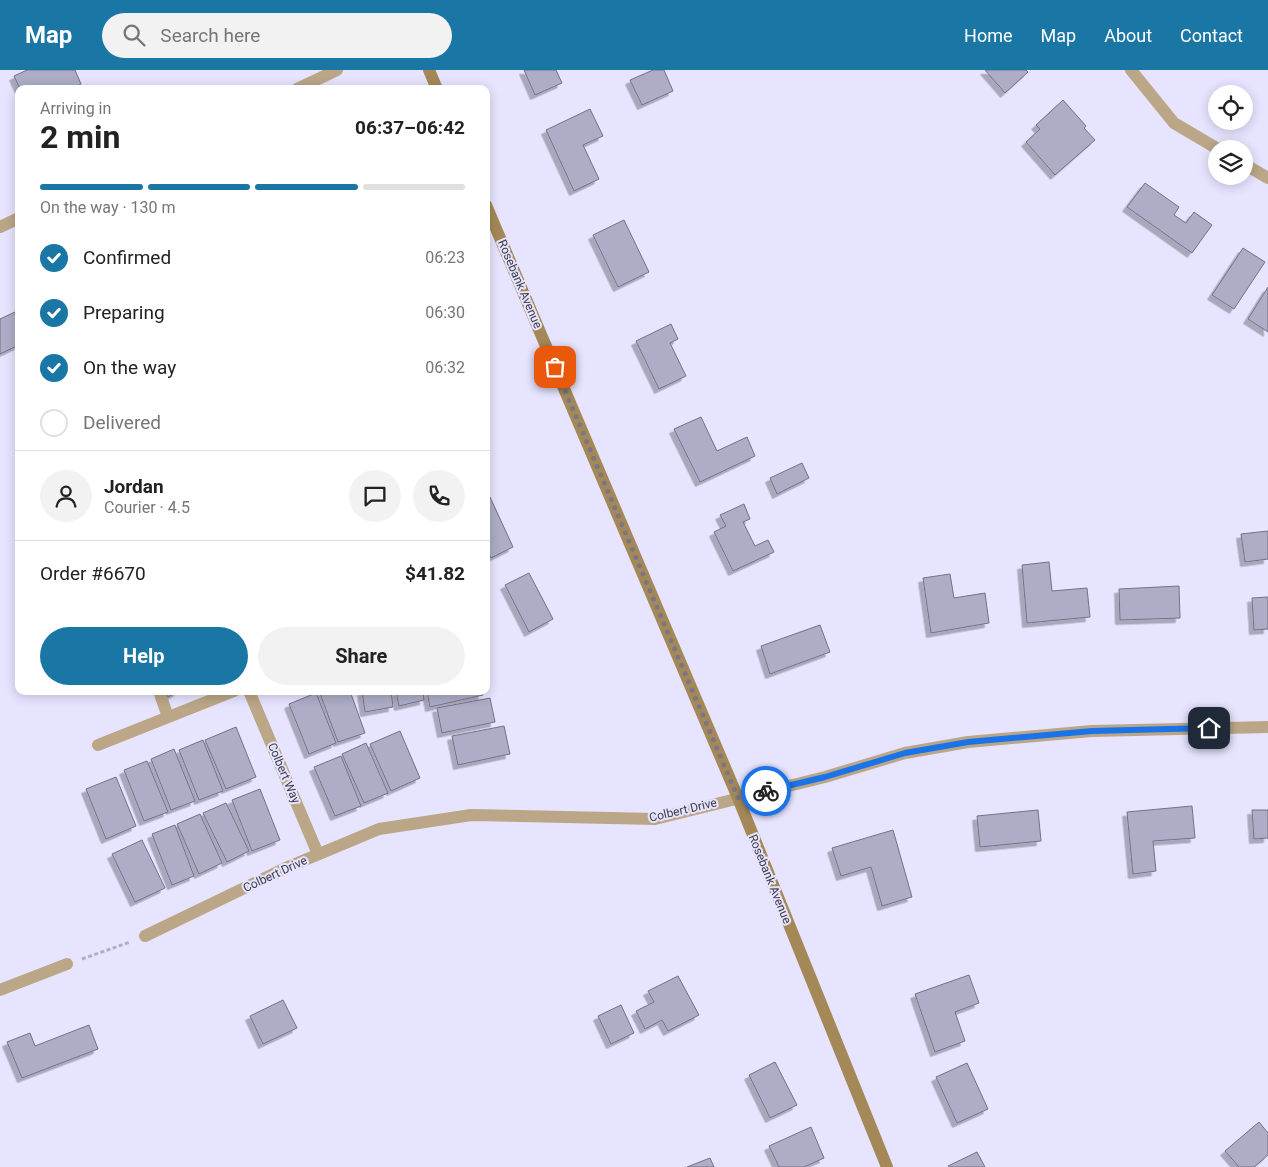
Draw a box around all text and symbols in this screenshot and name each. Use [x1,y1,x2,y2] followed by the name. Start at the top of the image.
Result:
[102,13,452,58] search box
[25,21,72,49] text: Map
[120,21,148,49] icon: search
[160,24,260,47] text: Search here
[964,25,1013,46] text: Home
[1041,25,1076,46] text: Map
[1104,25,1152,46] text: About
[1180,25,1243,46] text: Contact
[1208,85,1253,185] map controls
[1208,85,1253,130] button: locate
[40,99,111,118] text: Arriving in
[355,116,465,139] text: 06:37–06:42
[40,118,120,156] text: 2 min
[1208,140,1253,185] button: layers
[40,198,176,217] text: On the way · 130 m
[495,238,545,330] street label: Rosebank Avenue
[40,244,68,272] icon: check
[83,246,171,269] text: Confirmed
[425,248,465,267] text: 06:23
[40,299,68,327] icon: check
[83,301,165,324] text: Preparing
[425,303,465,322] text: 06:30
[534,346,576,388] pin
[541,353,569,381] icon: bag
[40,354,68,382] icon: check
[83,356,176,379] text: On the way
[425,358,465,377] text: 06:32
[83,411,161,434] text: Delivered
[40,470,92,522] button: person
[349,470,401,522] button: chat
[413,470,465,522] button: phone
[104,475,164,498] text: Jordan
[104,498,190,517] text: Courier · 4.5
[40,562,146,585] text: Order #6670
[405,562,465,585] text: $41.82
[40,627,248,685] button: Help
[258,627,465,685] button: Share
[1188,707,1230,749] pin
[1195,714,1223,742] icon: home
[265,741,303,806] street label: Colbert Way
[741,766,791,816] courier
[752,777,780,805] icon: bike
[648,795,718,825] street label: Colbert Drive
[746,832,794,926] street label: Rosebank Avenue
[241,853,309,895] street label: Colbert Drive

